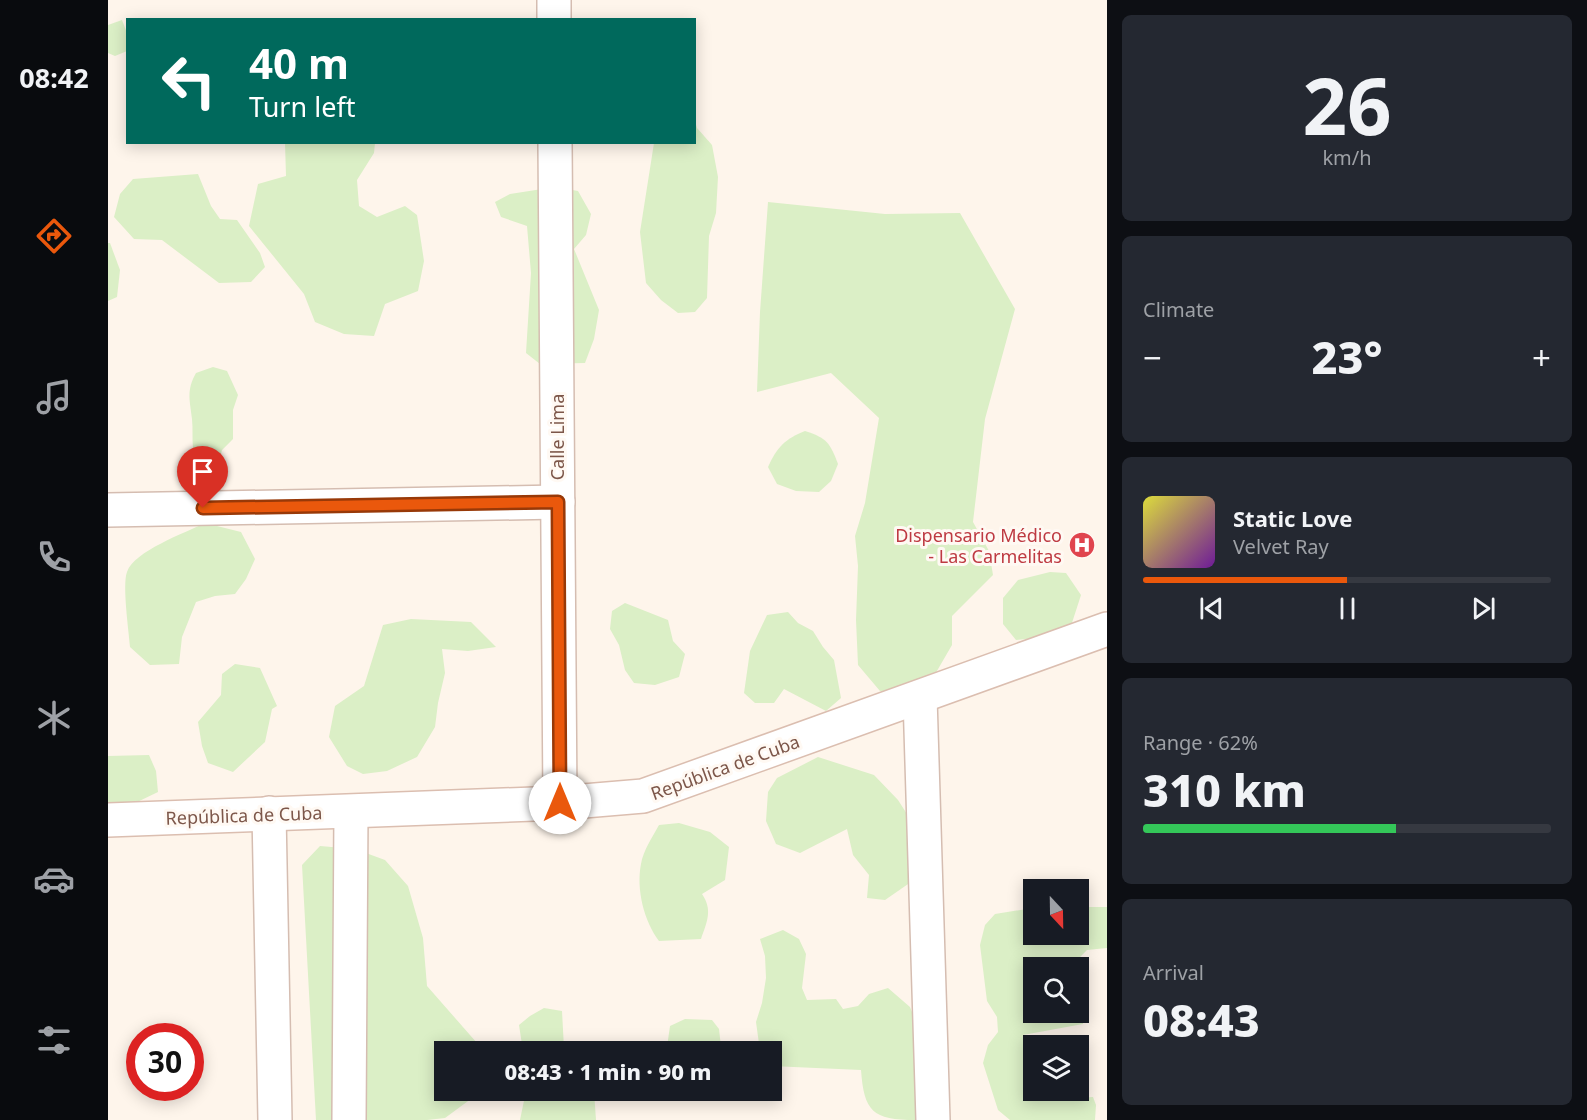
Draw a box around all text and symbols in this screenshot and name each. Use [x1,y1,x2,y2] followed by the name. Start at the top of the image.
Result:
[249,34,349,91] text: 40 m
[150,42,228,120] icon: left
[1302,52,1392,158] text: 26
[19,59,89,96] text: 08:42
[249,88,355,125] text: Turn left
[1322,144,1372,171] text: km/h
[33,215,75,257] icon: directions
[1143,296,1214,323] text: Climate
[1311,326,1383,387] text: 23°
[1143,335,1162,380] text: −
[1532,335,1551,380] text: +
[33,376,75,418] icon: music
[545,394,569,480] street label: Calle Lima
[177,446,228,508] pin
[186,455,219,488] icon: arrive
[1233,503,1352,533] text: Static Love
[895,523,1062,568] place label: Dispensario Médico - Las Carmelitas
[1067,530,1097,560] hospital icon: Dispensario Médico - Las Carmelitas
[1233,533,1329,560] text: Velvet Ray
[33,536,75,578] icon: phone
[1195,592,1228,625] icon: previous
[1331,592,1364,625] icon: pause
[1467,592,1500,625] icon: next
[33,697,75,739] icon: climate
[647,729,803,805] street label: República de Cuba
[1143,729,1258,756] text: Range · 62%
[1143,759,1306,820] text: 310 km
[528,771,592,835] position arrow
[165,800,323,830] street label: República de Cuba
[33,858,75,900] icon: car
[1023,879,1089,945] north arrow
[1023,879,1089,1101] map controls
[1023,957,1089,1023] button: search
[1143,959,1204,986] text: Arrival
[1143,989,1260,1050] text: 08:43
[33,1019,75,1061] icon: filters
[126,1023,204,1101] speed limit sign: 30
[1023,1035,1089,1101] button: layers
[505,1056,711,1086] text: 08:43 · 1 min · 90 m

